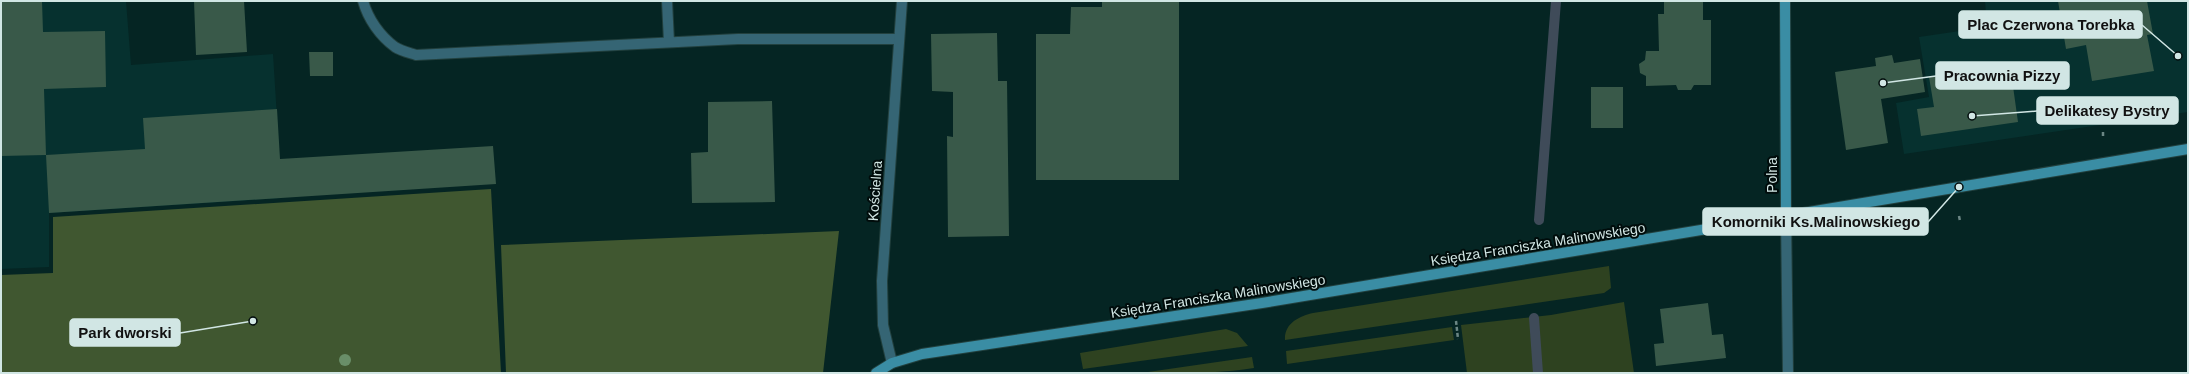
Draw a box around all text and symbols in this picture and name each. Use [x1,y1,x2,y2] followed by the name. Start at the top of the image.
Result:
[1959,11,2142,38] callout: Plac Czerwona Torebka
[1967,16,2135,33] text: Plac Czerwona Torebka
[1936,62,2069,89] callout: Pracownia Pizzy
[1944,67,2061,84] text: Pracownia Pizzy
[2037,97,2178,124] callout: Delikatesy Bystry
[2044,102,2170,119] text: Delikatesy Bystry
[1764,157,1780,193] street label: Polna
[865,160,885,222] street label: Kościelna
[1703,208,1928,235] callout: Komorniki Ks.Malinowskiego
[1712,213,1920,230] text: Komorniki Ks.Malinowskiego
[1430,219,1647,269] street label: Księdza Franciszka Malinowskiego
[1110,271,1327,321] street label: Księdza Franciszka Malinowskiego
[70,319,180,346] callout: Park dworski
[78,324,172,341] text: Park dworski

